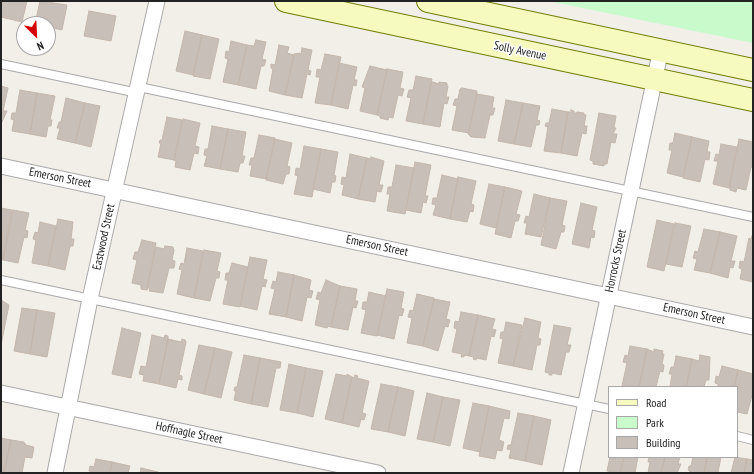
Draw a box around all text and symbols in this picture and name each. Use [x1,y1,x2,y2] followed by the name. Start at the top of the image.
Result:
[16,16,56,56] north arrow
[35,38,46,54] text: N
[492,38,548,64] street label: Solly Avenue
[28,165,92,191] street label: Emerson Street
[90,203,118,271] street label: Eastwood Street
[602,228,630,294] street label: Horrocks Street
[345,232,409,260] street label: Emerson Street
[662,300,726,328] street label: Emerson Street
[608,386,738,458] legend
[646,395,666,410] text: Road
[646,415,664,430] text: Park
[154,419,224,447] street label: Hoffnagle Street
[646,435,681,450] text: Building

